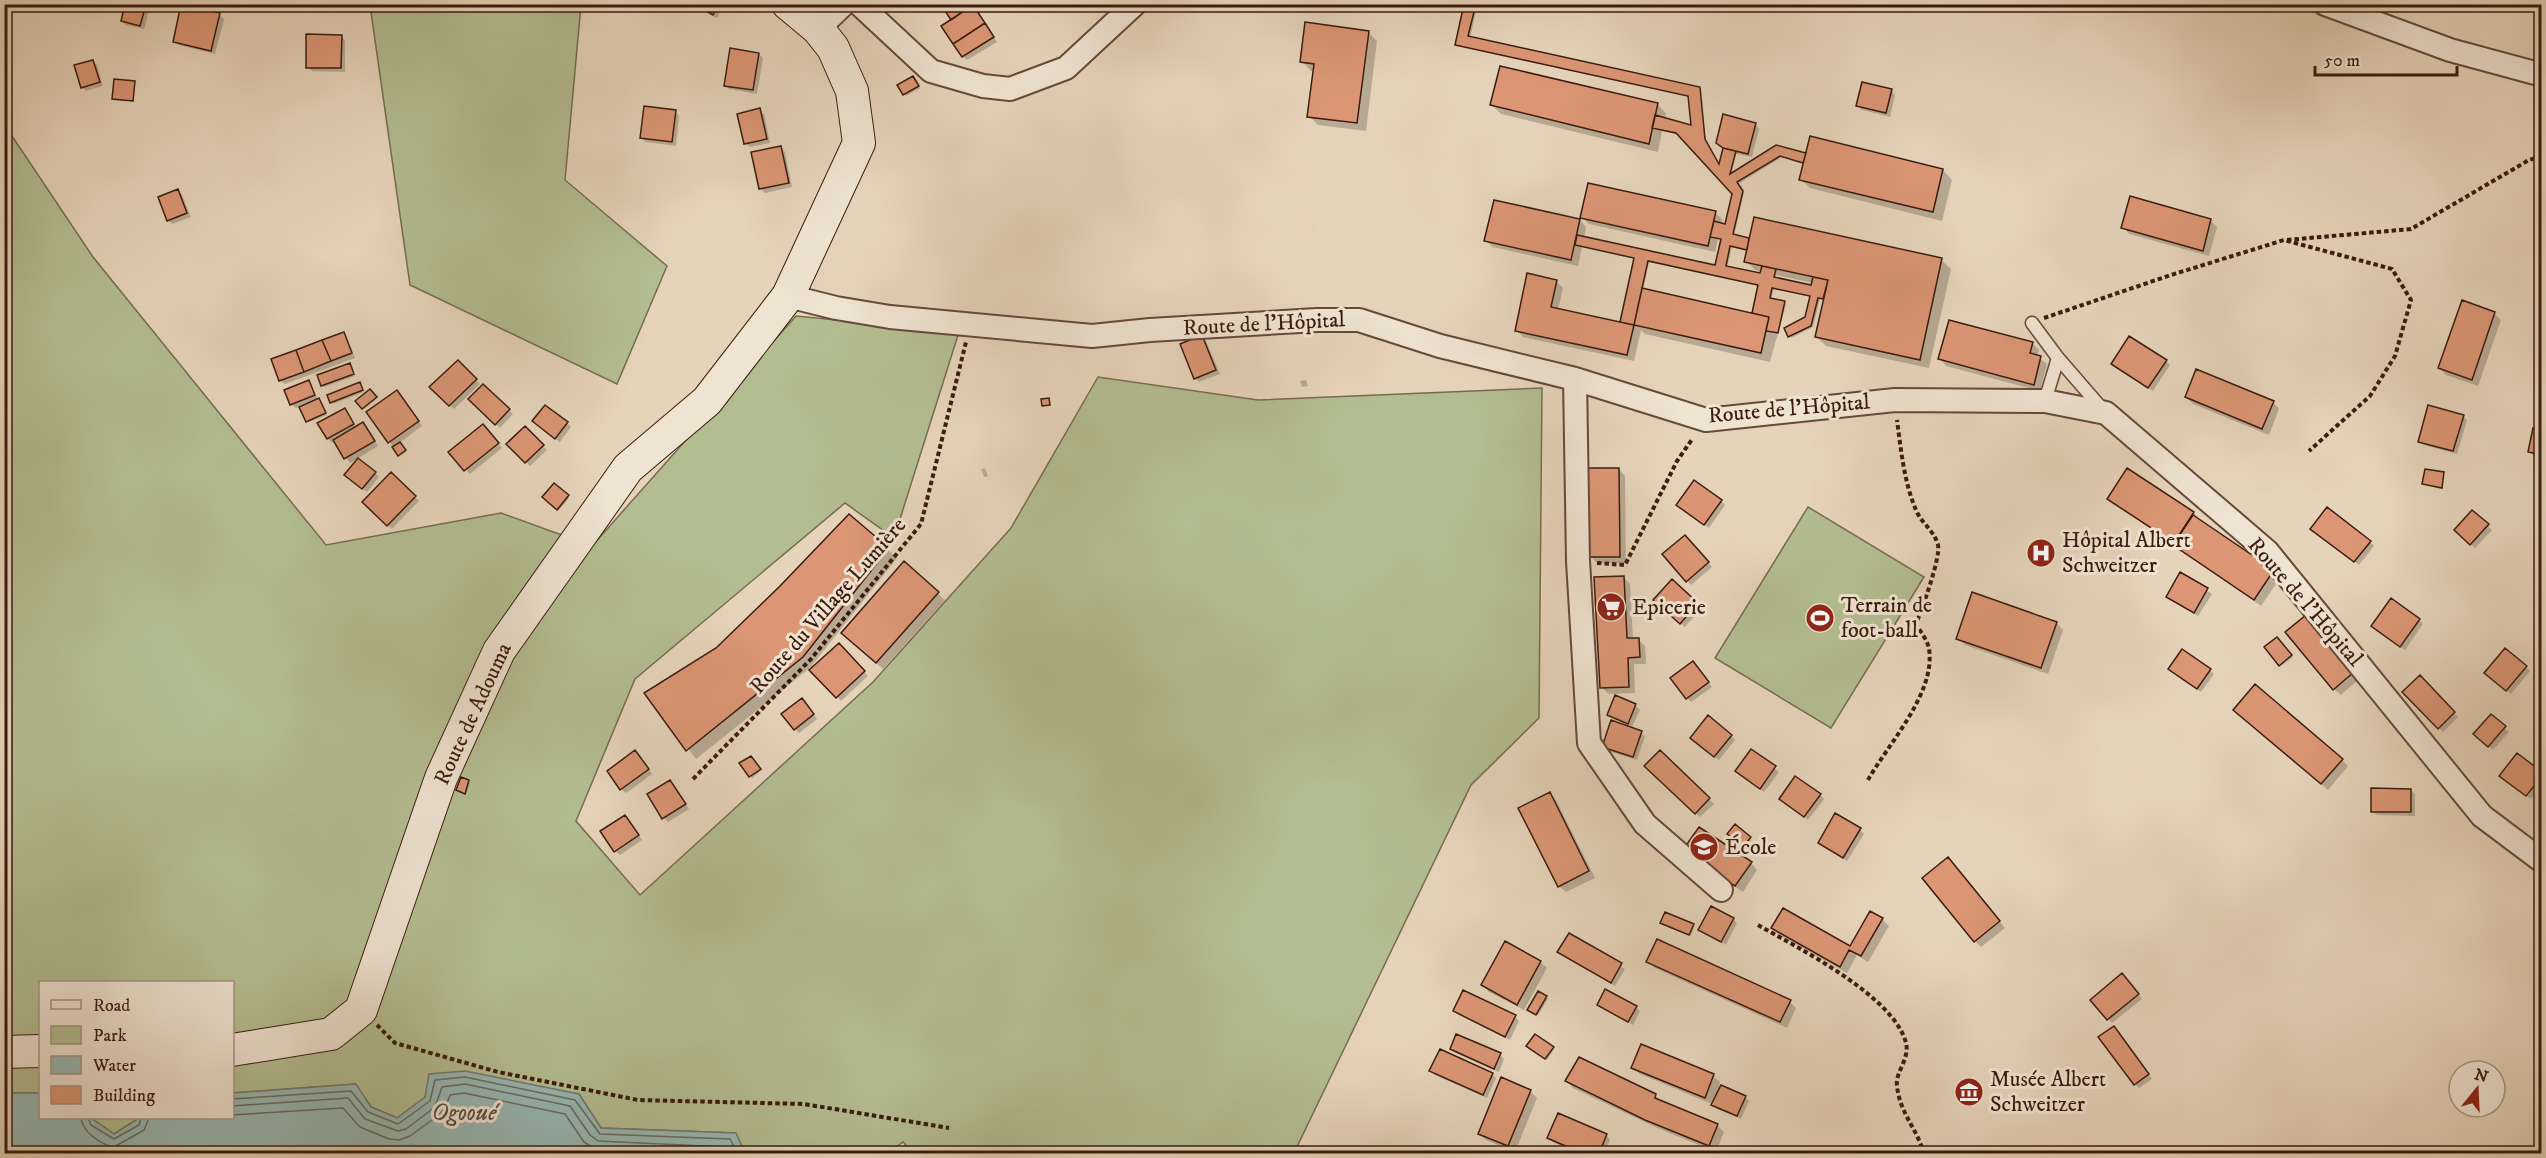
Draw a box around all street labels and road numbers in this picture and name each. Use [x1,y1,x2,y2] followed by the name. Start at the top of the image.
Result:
[1182,306,1346,342] street label: Route de l'Hôpital
[1707,388,1871,430] street label: Route de l'Hôpital
[744,512,912,700] street label: Route du Village Lumière
[2242,532,2369,672] street label: Route de l'Hôpital
[428,638,518,789] street label: Route de Adouma

